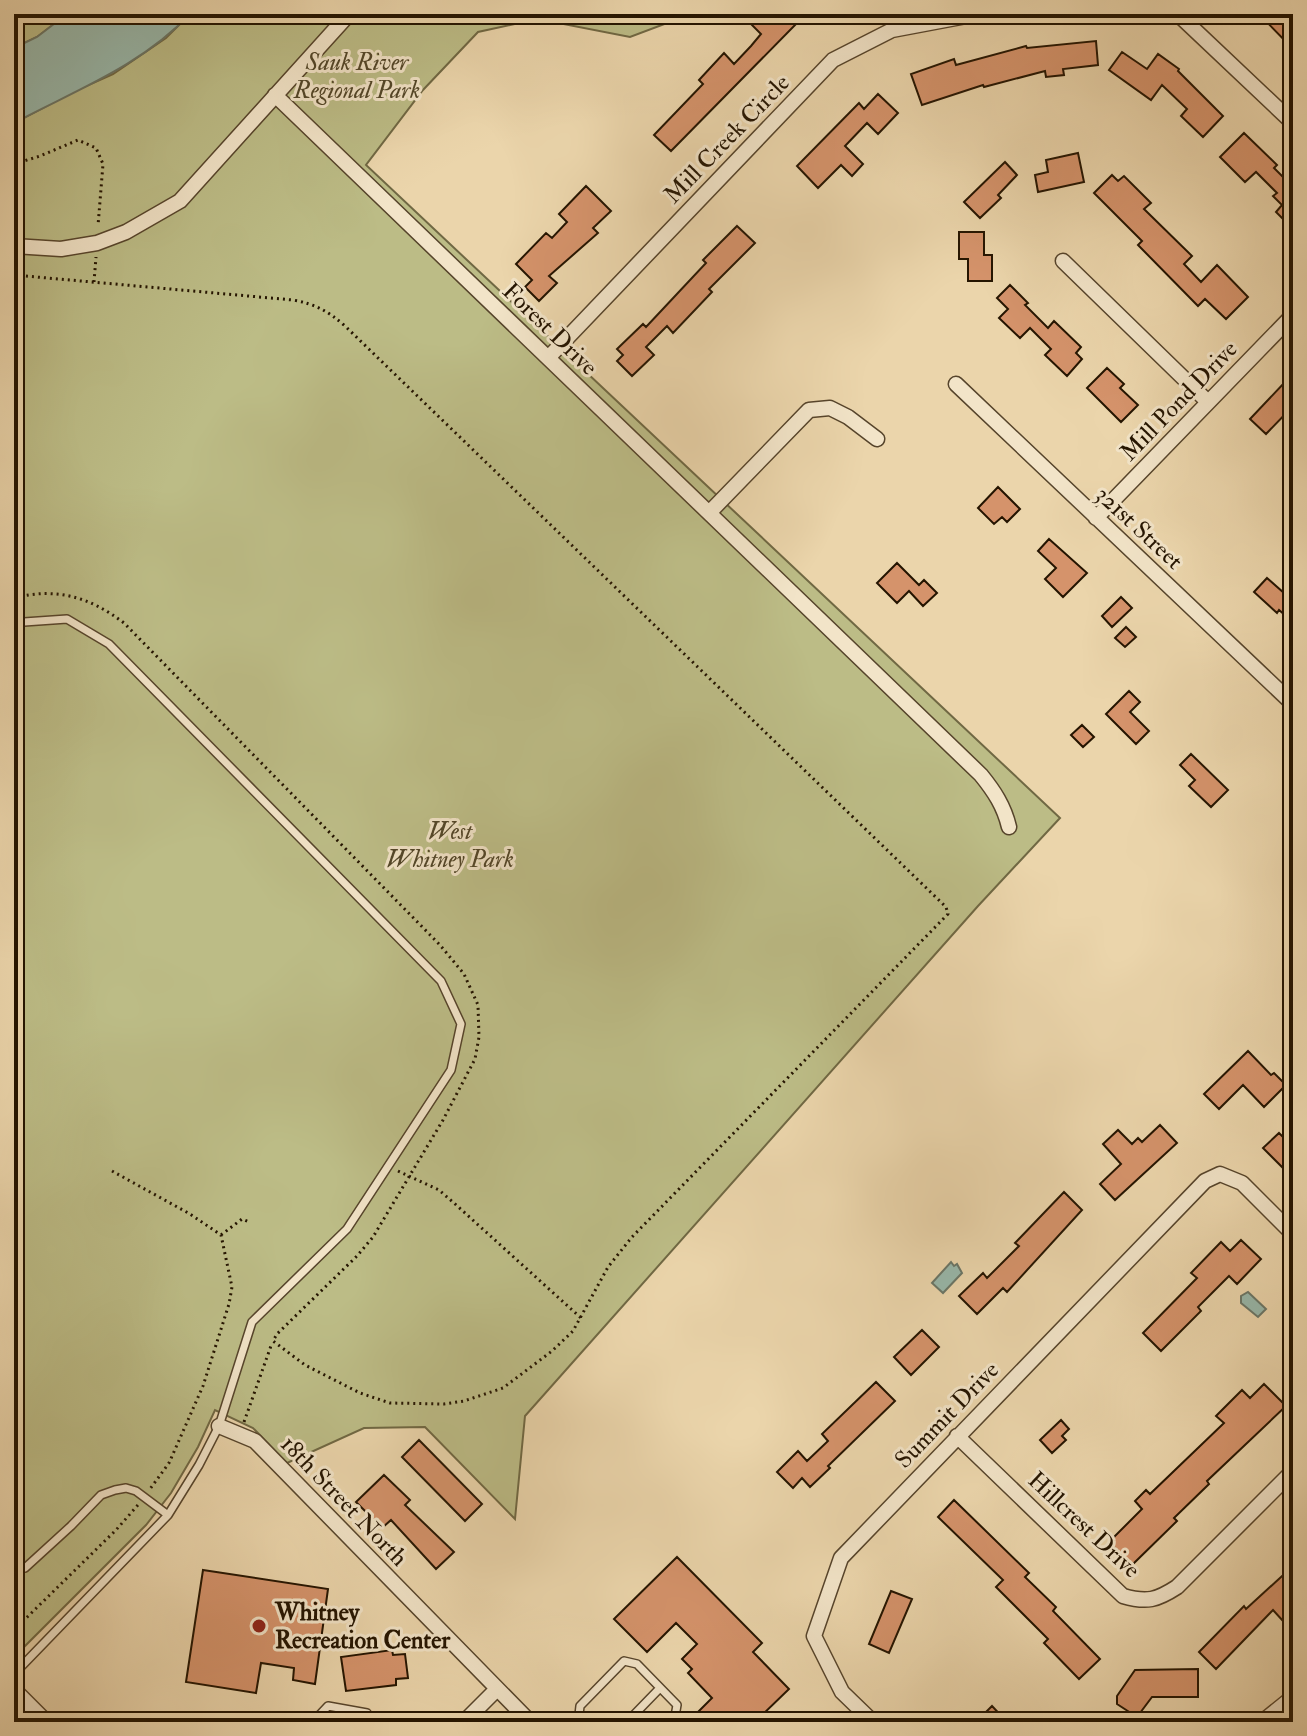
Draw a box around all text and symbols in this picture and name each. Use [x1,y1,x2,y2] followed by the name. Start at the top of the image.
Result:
[293,47,420,106] park label: Sauk River Regional Park
[657,68,797,210] street label: Mill Creek Circle
[496,276,604,382] street label: Forest Drive
[1114,334,1244,468] street label: Mill Pond Drive
[1089,480,1190,577] street label: 321st Street
[386,816,514,875] park label: West Whitney Park
[888,1355,1006,1475] street label: Summit Drive
[274,1429,414,1573] street label: 18th Street North
[1021,1465,1147,1585] street label: Hillcrest Drive
[274,1597,451,1656] place label: Whitney Recreation Center
[250,1617,268,1635] marker: Whitney Recreation Center

